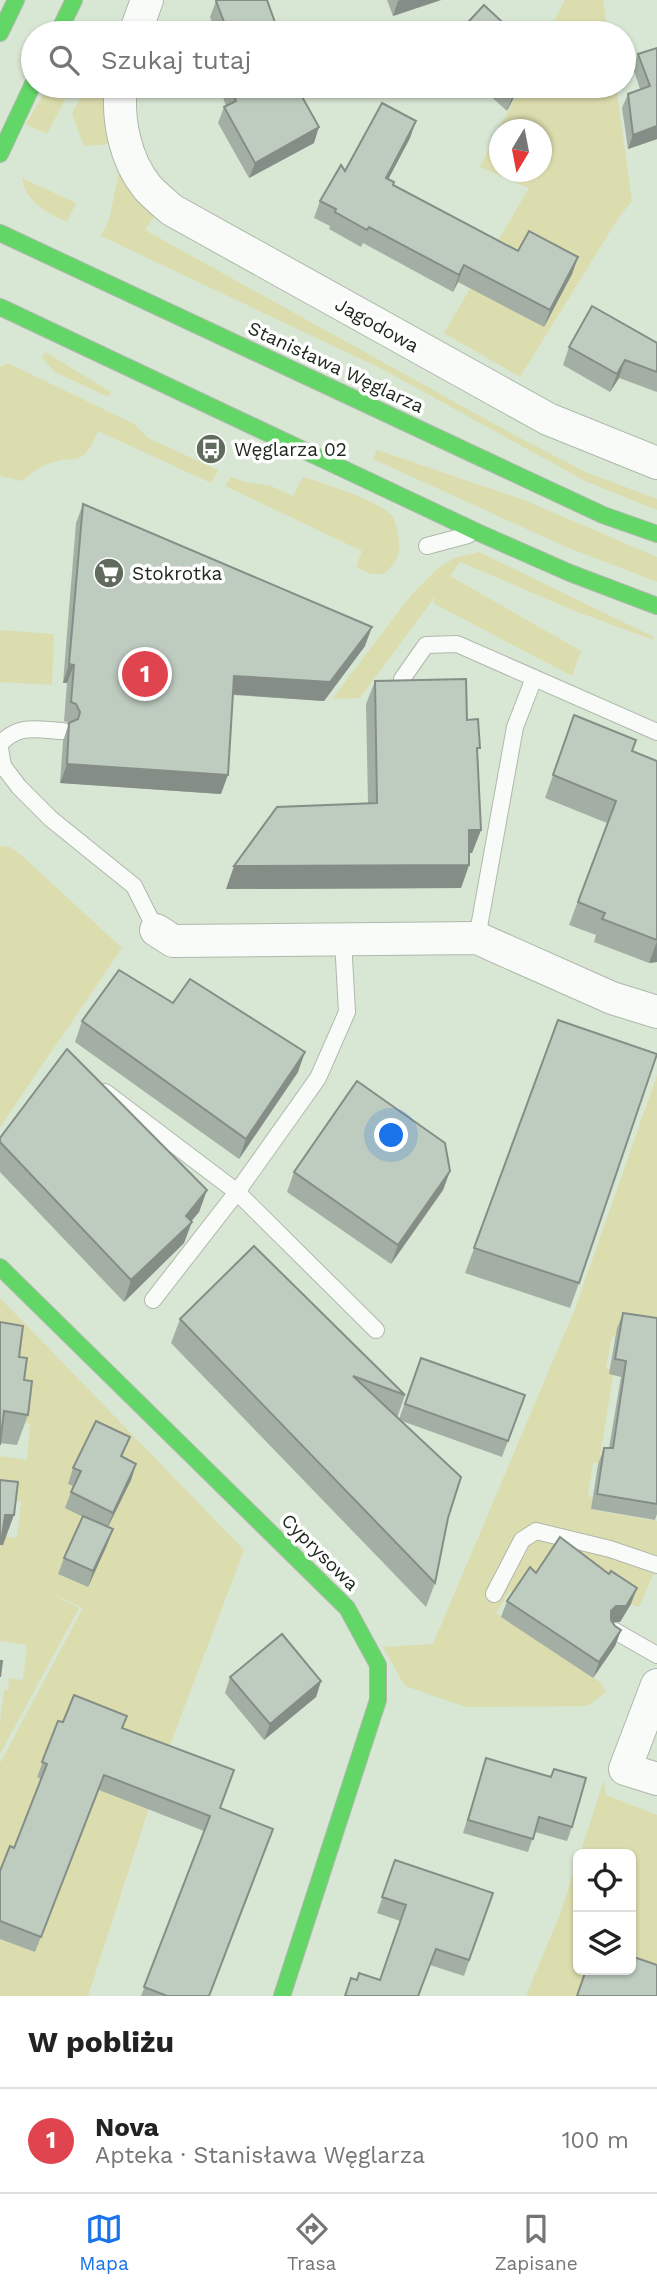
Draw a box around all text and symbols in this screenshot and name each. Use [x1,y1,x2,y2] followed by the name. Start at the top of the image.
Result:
[21,21,636,98] search box
[45,41,83,79] icon: search
[101,45,251,75] text: Szukaj tutaj
[489,119,552,182] north arrow
[331,293,423,358] street label: Jagodowa
[244,316,428,418] street label: Stanisława Węglarza
[194,432,228,466] bus stop icon: Węglarza 02
[234,438,347,461] place label: Węglarza 02
[92,556,126,590] supermarket icon: Stokrotka
[132,562,223,585] place label: Stokrotka
[122,648,168,700] pin: 1
[374,1118,408,1152] your location
[277,1509,364,1596] street label: Cyprysowa
[573,1849,636,1975] map controls
[573,1849,636,1912] button: locate
[573,1912,636,1975] button: layers
[28,2024,174,2059] text: W pobliżu
[95,2112,159,2142] text: Nova
[46,2127,56,2154] text: 1
[562,2127,629,2154] text: 100 m
[95,2142,425,2169] text: Apteka · Stanisława Węglarza
[79,2210,129,2275] tab: Mapa
[287,2210,336,2275] tab: Trasa
[495,2210,578,2275] tab: Zapisane

